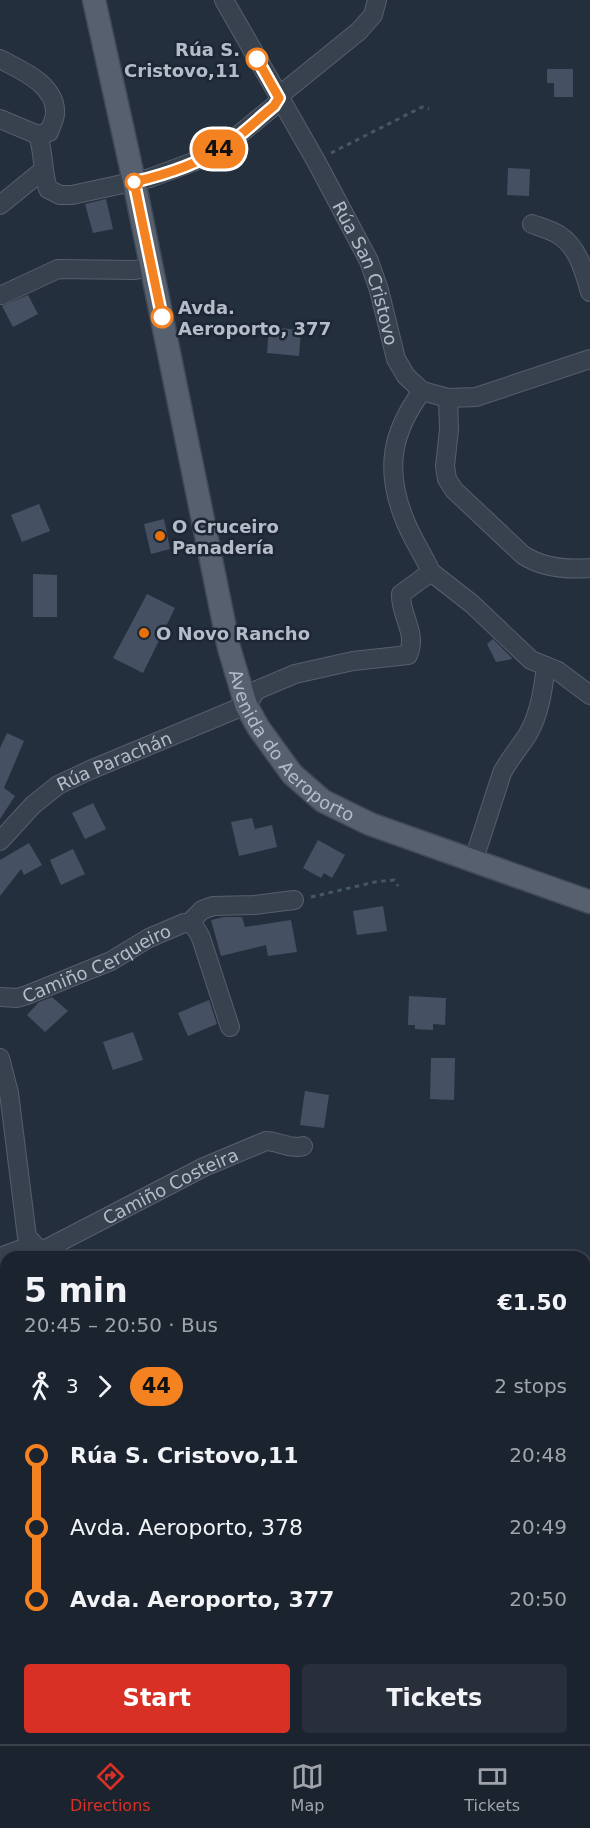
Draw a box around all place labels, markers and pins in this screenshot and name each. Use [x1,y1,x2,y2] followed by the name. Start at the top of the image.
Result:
[124,39,240,81] place label: Rúa S. Cristovo,11
[246,48,268,70] marker: Rúa S. Cristovo,11
[125,173,143,191] unlabelled marker
[178,297,331,339] place label: Avda. Aeroporto, 377
[151,306,173,328] marker: Avda. Aeroporto, 377
[172,516,279,558] place label: O Cruceiro Panadería
[153,529,167,543] marker: O Cruceiro Panadería
[156,623,310,644] place label: O Novo Rancho
[137,626,151,640] marker: O Novo Rancho

